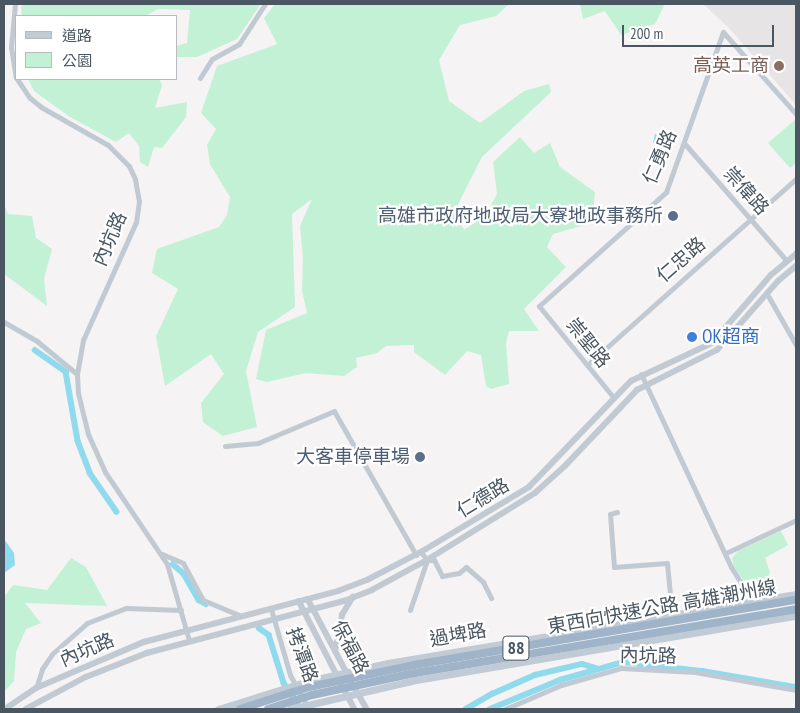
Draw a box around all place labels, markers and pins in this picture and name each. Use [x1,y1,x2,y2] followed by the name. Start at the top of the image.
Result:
[693,55,769,77] place label: 高英工商
[773,60,785,72] marker: 高英工商
[378,205,663,227] place label: 高雄市政府地政局大寮地政事務所
[667,210,679,222] marker: 高雄市政府地政局大寮地政事務所
[702,326,760,348] place label: OK超商
[686,331,698,343] marker: OK超商
[296,446,410,468] place label: 大客車停車場
[414,451,426,463] marker: 大客車停車場

